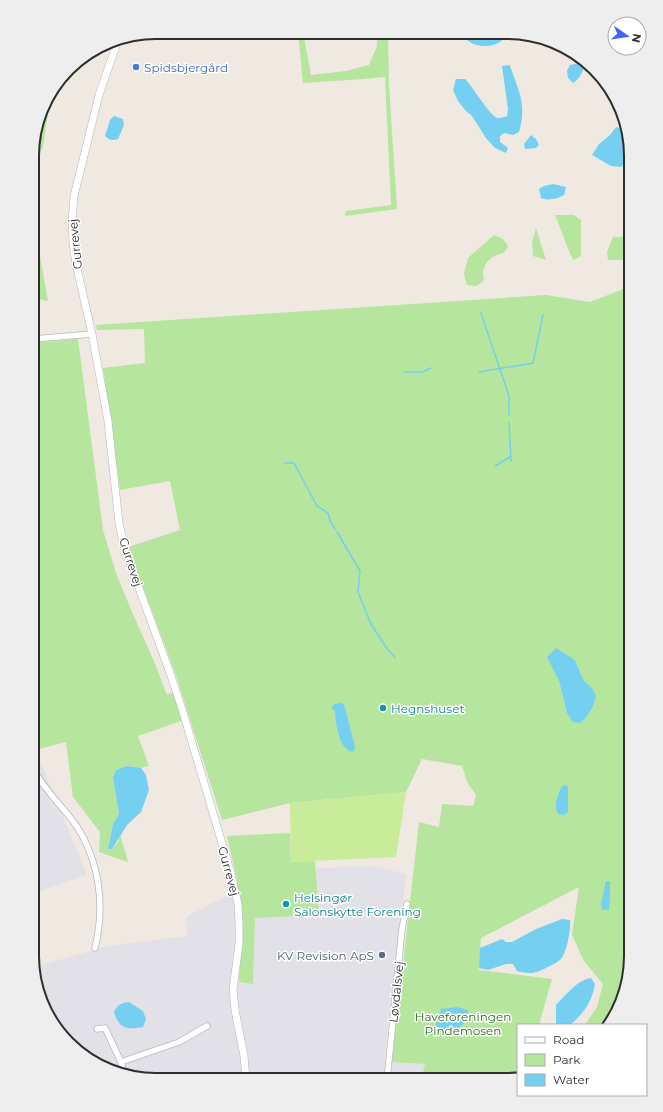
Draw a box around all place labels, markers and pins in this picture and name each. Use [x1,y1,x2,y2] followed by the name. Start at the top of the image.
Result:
[144,60,228,75] place label: Spidsbjergård
[131,62,141,72] marker: Spidsbjergård
[391,701,464,716] place label: Hegnshuset
[378,703,388,713] marker: Hegnshuset
[294,890,421,919] place label: Helsingør Salonskytte Forening
[281,899,291,909] marker: Helsingør Salonskytte Forening
[277,948,374,963] place label: KV Revision ApS
[377,950,387,960] marker: KV Revision ApS

